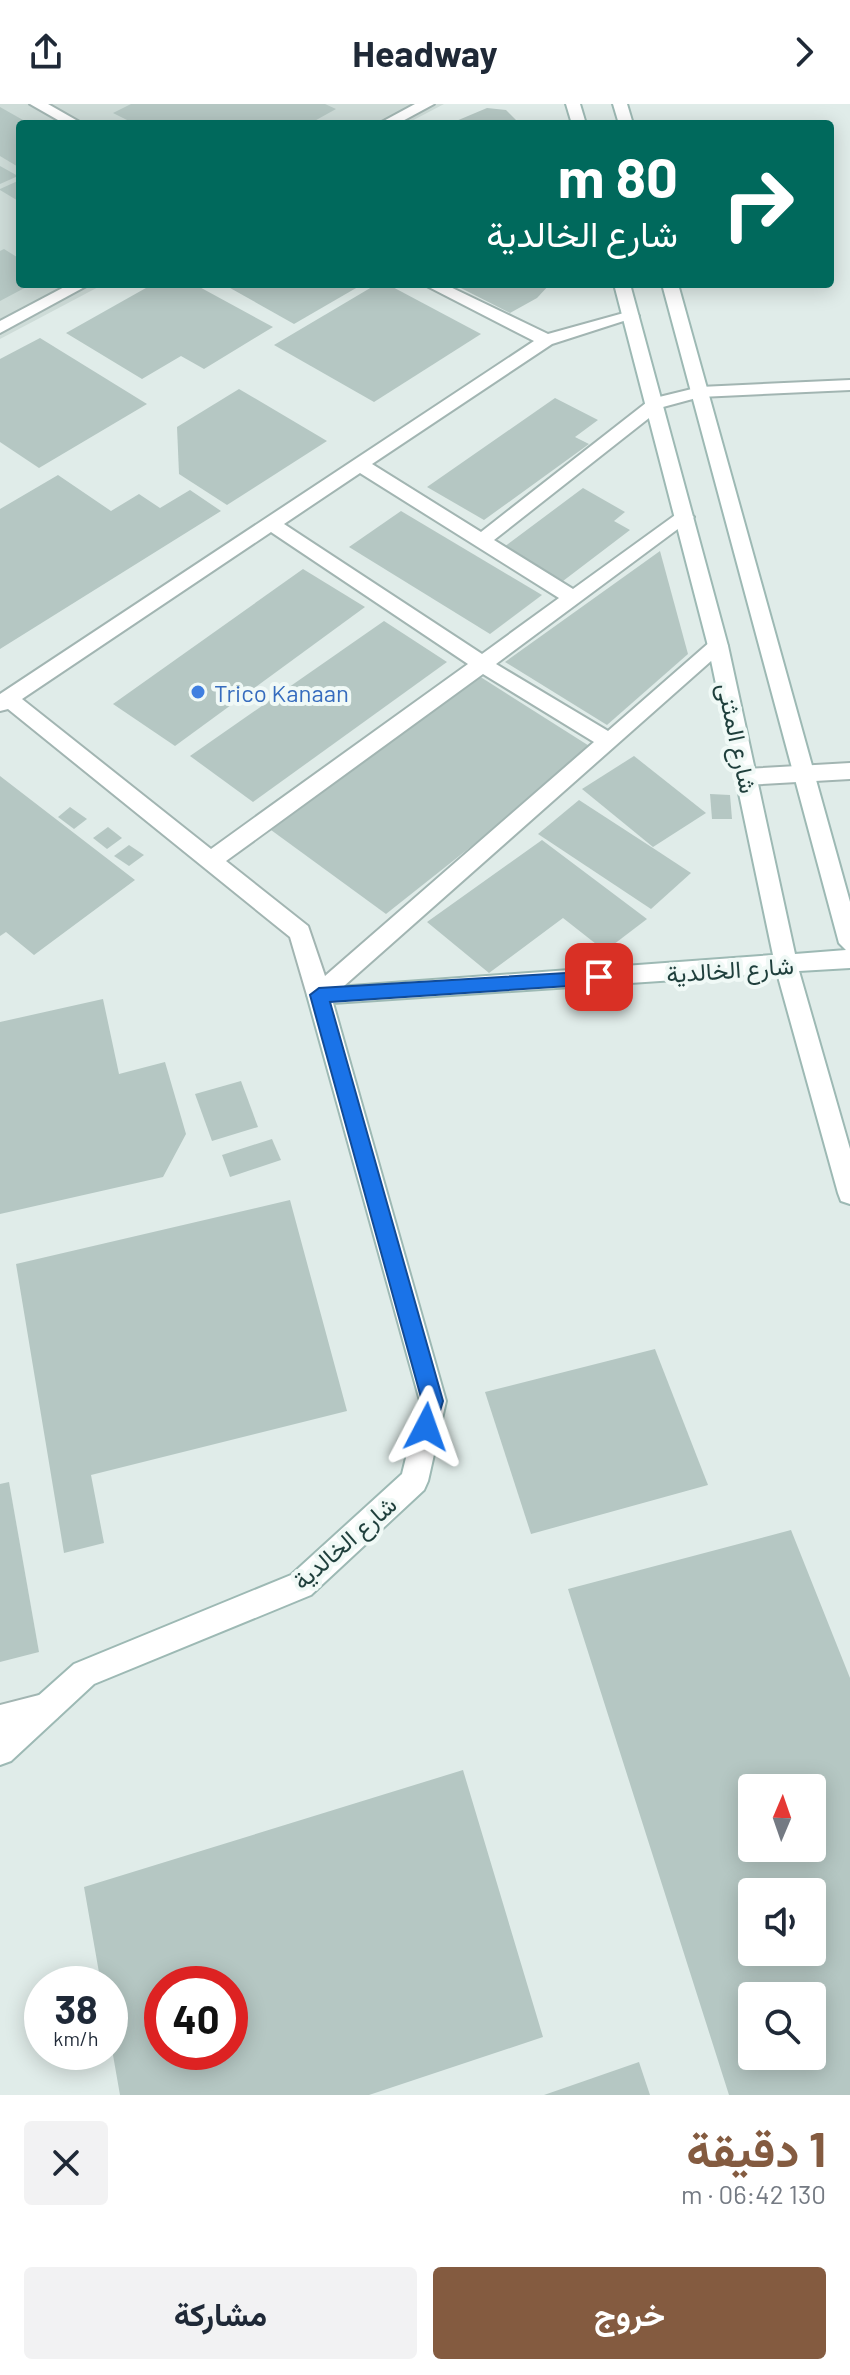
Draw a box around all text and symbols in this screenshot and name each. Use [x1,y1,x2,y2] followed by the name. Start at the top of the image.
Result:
[24,30,68,74] icon: share
[782,30,826,74] icon: forward
[352,31,498,74] text: Headway
[558,142,678,209] text: 80 m
[706,152,810,256] icon: right
[486,211,678,254] text: شارع الخالدية
[214,678,349,707] place label: Trico Kanaan
[709,680,764,796] street label: شارع المثنى
[189,683,207,701] marker: Trico Kanaan
[565,943,633,1011] pin
[665,950,795,991] street label: شارع الخالدية
[577,955,621,999] icon: arrive
[384,1385,468,1469] position arrow
[286,1489,404,1597] street label: شارع الخالدية
[738,1774,826,1862] north arrow
[738,1774,826,2070] map controls
[738,1878,826,1966] button: sound
[144,1966,248,2070] speed limit sign: 40
[738,1982,826,2070] button: search
[54,1984,98,2032] text: 38
[53,2026,99,2050] text: km/h
[686,2119,826,2177] text: 1 دقيقة
[24,2121,108,2205] button: close
[681,2178,826,2209] text: 130 m · 06:42
[24,2267,417,2359] button: مشاركة
[433,2267,826,2359] button: خروج

